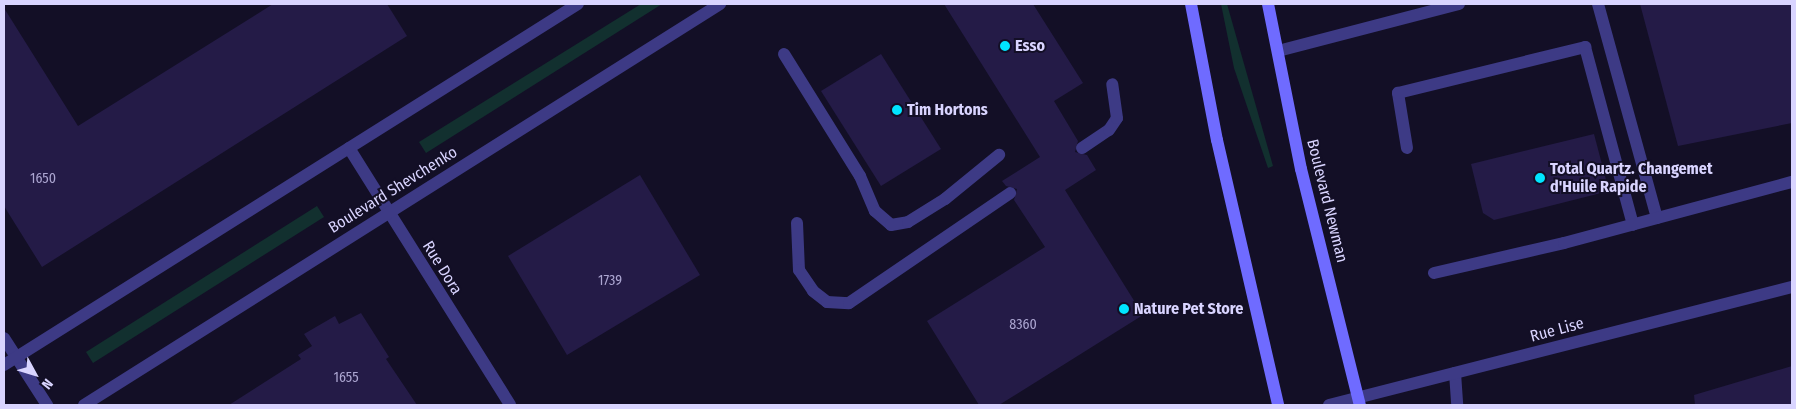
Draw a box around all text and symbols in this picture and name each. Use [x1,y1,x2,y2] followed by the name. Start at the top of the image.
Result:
[1015,36,1045,56] place label: Esso
[999,40,1011,52] marker: Esso
[907,100,988,120] place label: Tim Hortons
[891,104,903,116] marker: Tim Hortons
[1302,137,1352,265] street label: Boulevard Newman
[325,143,461,237] street label: Boulevard Shevchenko
[1550,159,1713,197] place label: Total Quartz. Changemet d'Huile Rapide
[30,171,56,187] house number: 1650
[1534,172,1546,184] marker: Total Quartz. Changemet d'Huile Rapide
[418,238,466,298] street label: Rue Dora
[598,273,622,289] house number: 1739
[1134,299,1243,319] place label: Nature Pet Store
[1118,303,1130,315] marker: Nature Pet Store
[1528,314,1586,346] street label: Rue Lise
[1009,317,1037,333] house number: 8360
[10,349,60,399] north arrow
[333,370,359,386] house number: 1655
[38,375,56,392] text: N

